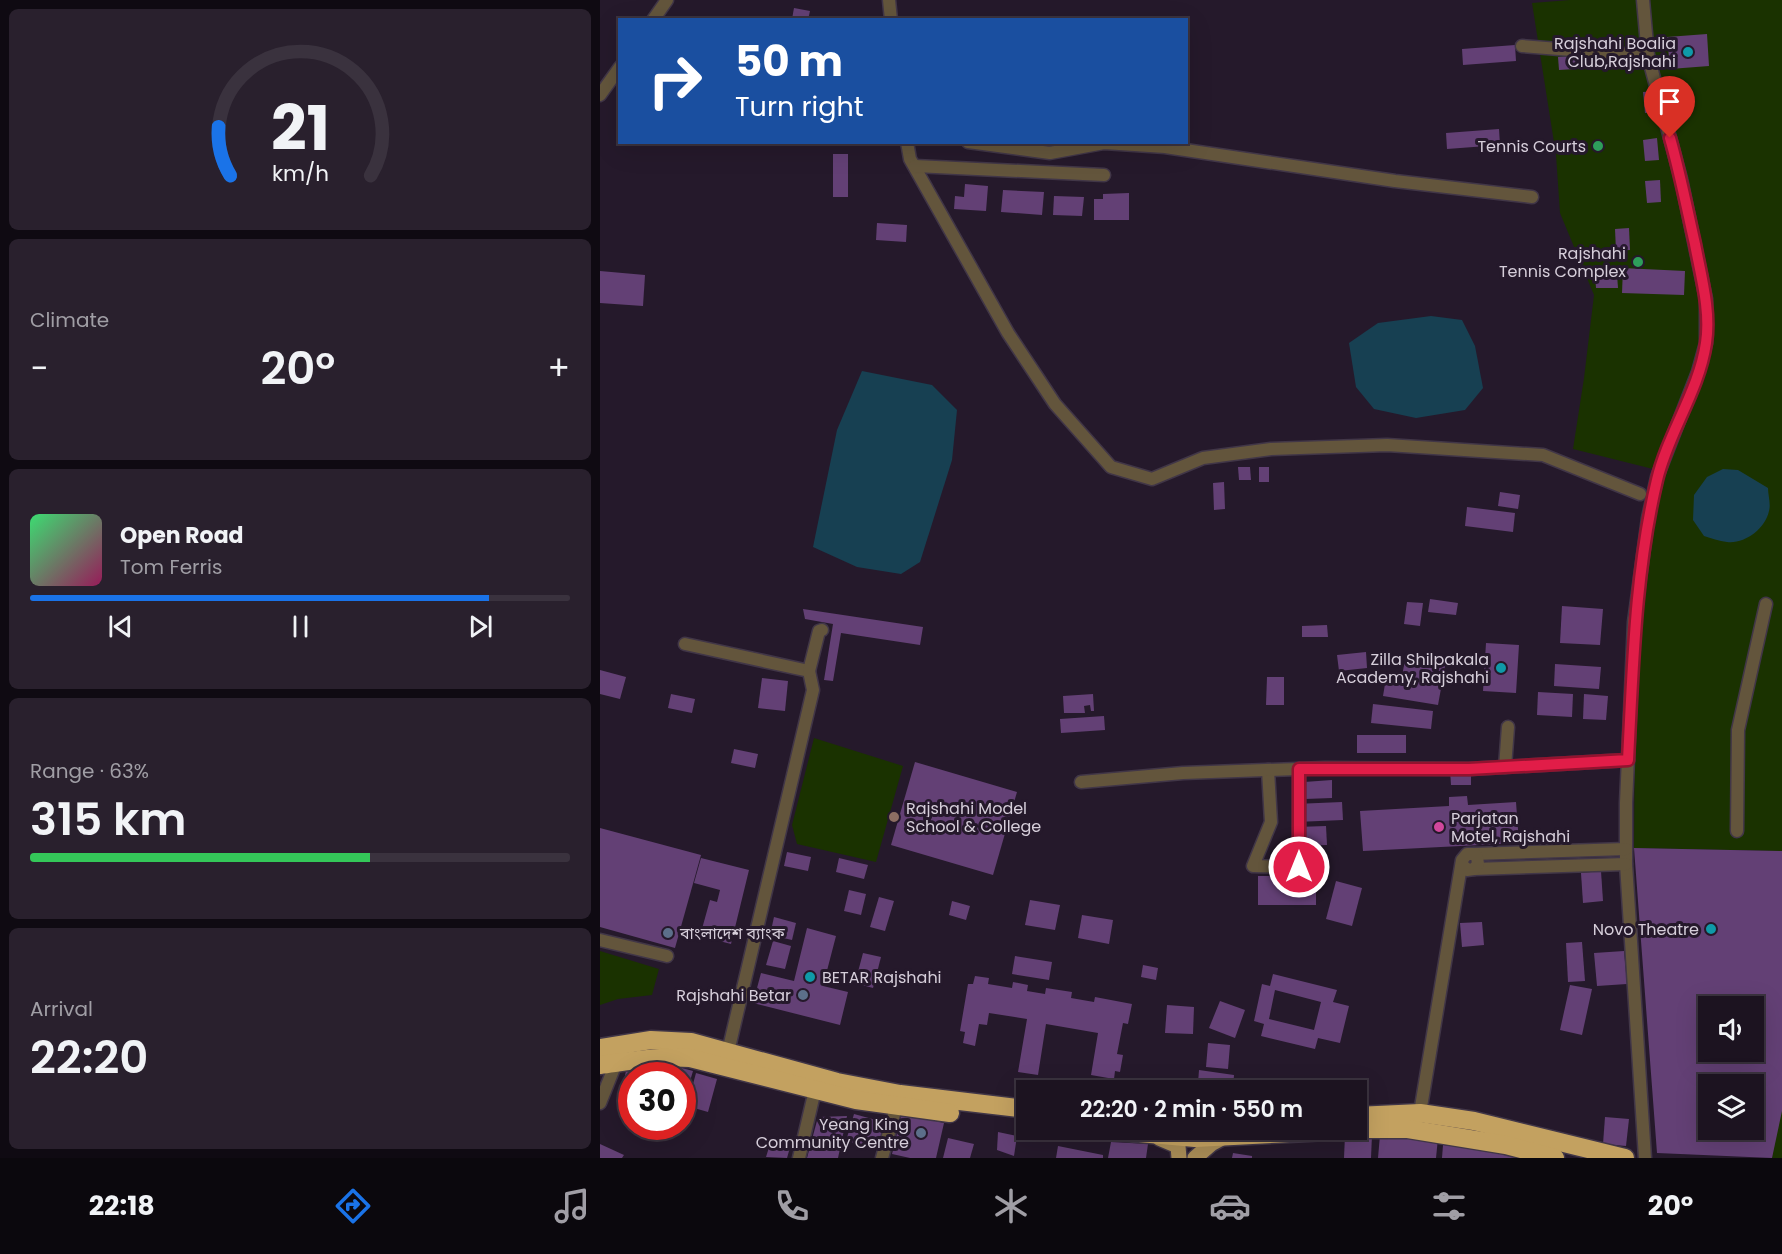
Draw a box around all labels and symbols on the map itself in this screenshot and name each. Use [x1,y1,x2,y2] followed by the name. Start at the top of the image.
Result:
[1554,32,1676,73] place label: Rajshahi Boalia Club,Rajshahi
[1681,45,1695,59] marker: Rajshahi Boalia Club,Rajshahi
[1644,76,1695,138] pin
[1477,135,1586,158] place label: Tennis Courts
[1591,139,1605,153] marker: Tennis Courts
[1499,242,1626,283] place label: Rajshahi Tennis Complex
[1631,255,1645,269] marker: Rajshahi Tennis Complex
[1336,648,1489,689] place label: Zilla Shilpakala Academy, Rajshahi
[1494,661,1508,675] marker: Zilla Shilpakala Academy, Rajshahi
[906,797,1041,838] place label: Rajshahi Model School & College
[1451,807,1570,848] place label: Parjatan Motel, Rajshahi
[887,810,901,824] marker: Rajshahi Model School & College
[1432,820,1446,834] marker: Parjatan Motel, Rajshahi
[1267,835,1331,899] position arrow
[1593,918,1699,941] place label: Novo Theatre
[679,922,786,945] place label: বাংলাদেশ ব্যাংক
[1704,922,1718,936] marker: Novo Theatre
[661,926,675,940] marker: বাংলাদেশ ব্যাংক
[822,966,942,989] place label: BETAR Rajshahi
[803,970,817,984] marker: BETAR Rajshahi
[676,984,791,1007] place label: Rajshahi Betar
[796,988,810,1002] marker: Rajshahi Betar
[618,1062,696,1140] speed limit sign: 30
[756,1113,909,1154] place label: Yeang King Community Centre
[914,1126,928,1140] marker: Yeang King Community Centre

